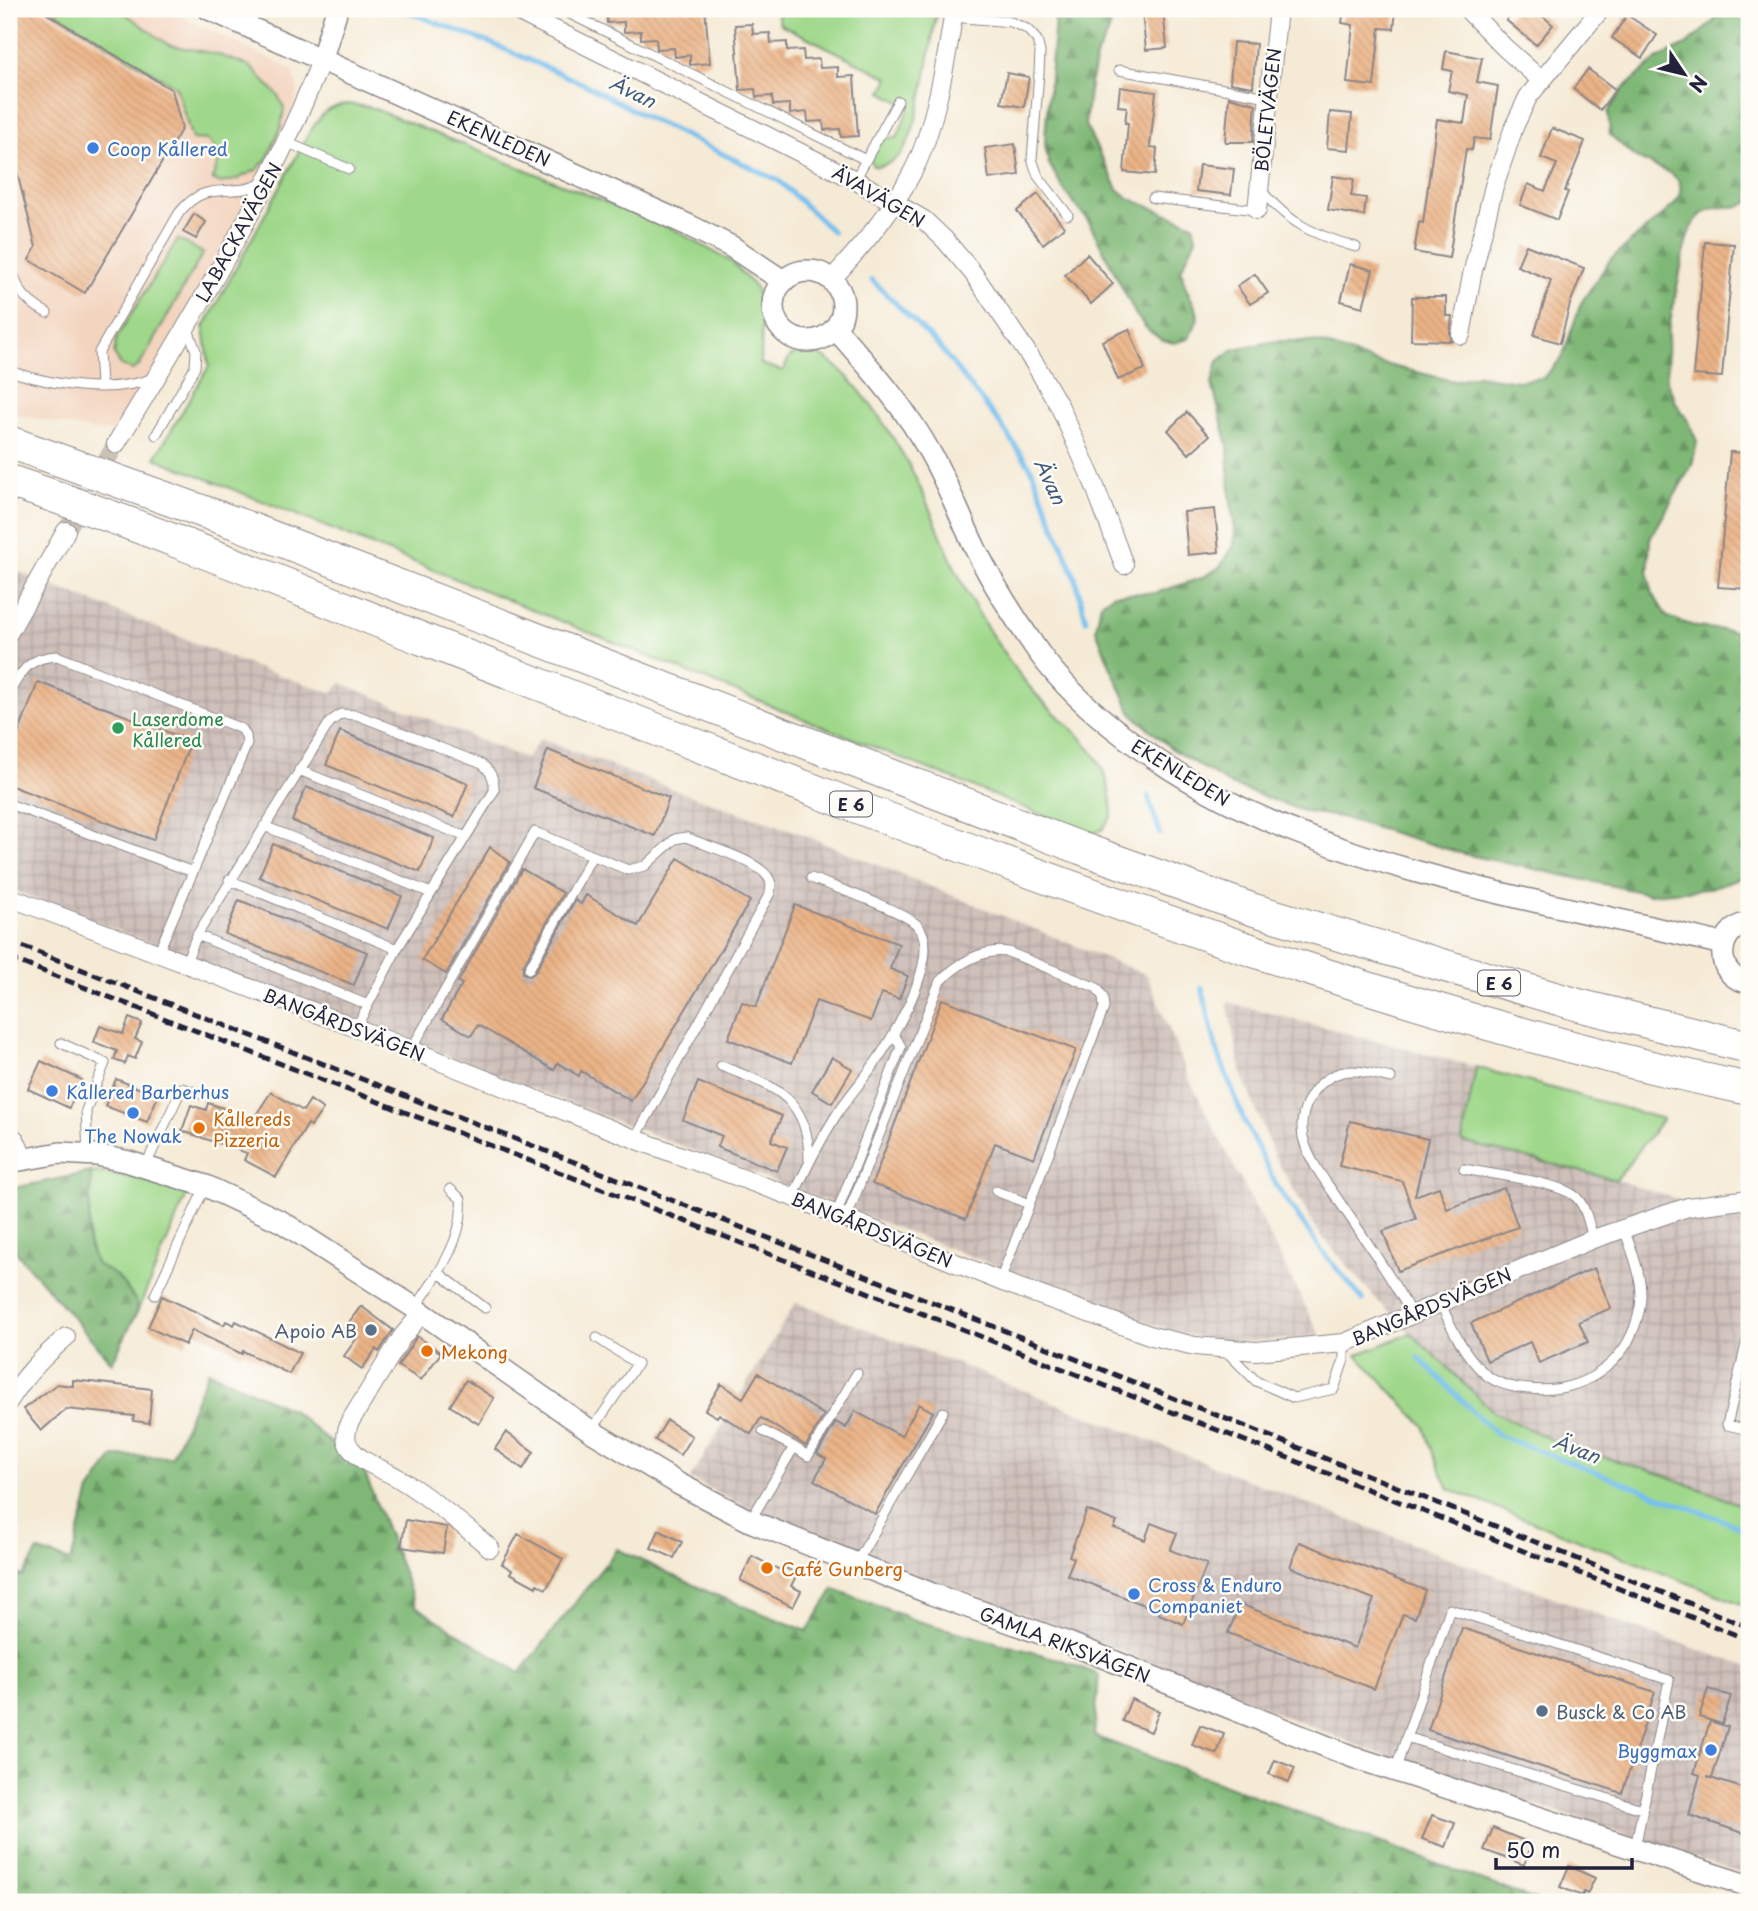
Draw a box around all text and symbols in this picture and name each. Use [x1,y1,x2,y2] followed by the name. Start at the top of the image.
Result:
[1650,38,1720,108] north arrow
[1247,47,1287,173] street label: BÖLETVÄGEN
[605,68,662,115] water label: Ävan
[1683,70,1715,99] text: N
[443,103,555,173] street label: EKENLEDEN
[107,135,228,162] place label: Coop Kållered
[85,140,101,156] marker: Coop Kållered
[188,157,288,307] street label: LABACKAVÄGEN
[828,159,930,233] street label: ÄVAVÄGEN
[1028,453,1074,510] water label: Ävan
[132,705,224,753] place label: Laserdome Kållered
[110,720,126,736] marker: Laserdome Kållered
[1127,732,1235,812] street label: EKENLEDEN
[830,792,872,817] road number: E 6
[1478,970,1520,995] road number: E 6
[259,981,429,1067] street label: BANGÅRDSVÄGEN
[66,1078,229,1105] place label: Kållered Barberhus
[44,1083,60,1099] marker: Kållered Barberhus
[125,1105,141,1121] marker: The Nowak
[213,1105,291,1153] place label: Kållereds Pizzeria
[191,1120,207,1136] marker: Kållereds Pizzeria
[84,1122,182,1149] place label: The Nowak
[787,1184,957,1274] street label: BANGÅRDSVÄGEN
[1347,1260,1515,1352] street label: BANGÅRDSVÄGEN
[274,1317,357,1344] place label: Apoio AB
[363,1322,379,1338] marker: Apoio AB
[441,1338,508,1365] place label: Mekong
[419,1343,435,1359] marker: Mekong
[1550,1426,1606,1470] water label: Ävan
[781,1555,903,1582] place label: Café Gunberg
[759,1560,775,1576] marker: Café Gunberg
[1148,1571,1282,1619] place label: Cross & Enduro Companiet
[1126,1586,1142,1602] marker: Cross & Enduro Companiet
[976,1599,1154,1689] street label: GAMLA RIKSVÄGEN
[1556,1698,1686,1725] place label: Busck & Co AB
[1534,1703,1550,1719] marker: Busck & Co AB
[1617,1737,1697,1764] place label: Byggmax
[1703,1742,1719,1758] marker: Byggmax
[1496,1827,1632,1871] scale bar
[1506,1833,1560,1865] text: 50 m

